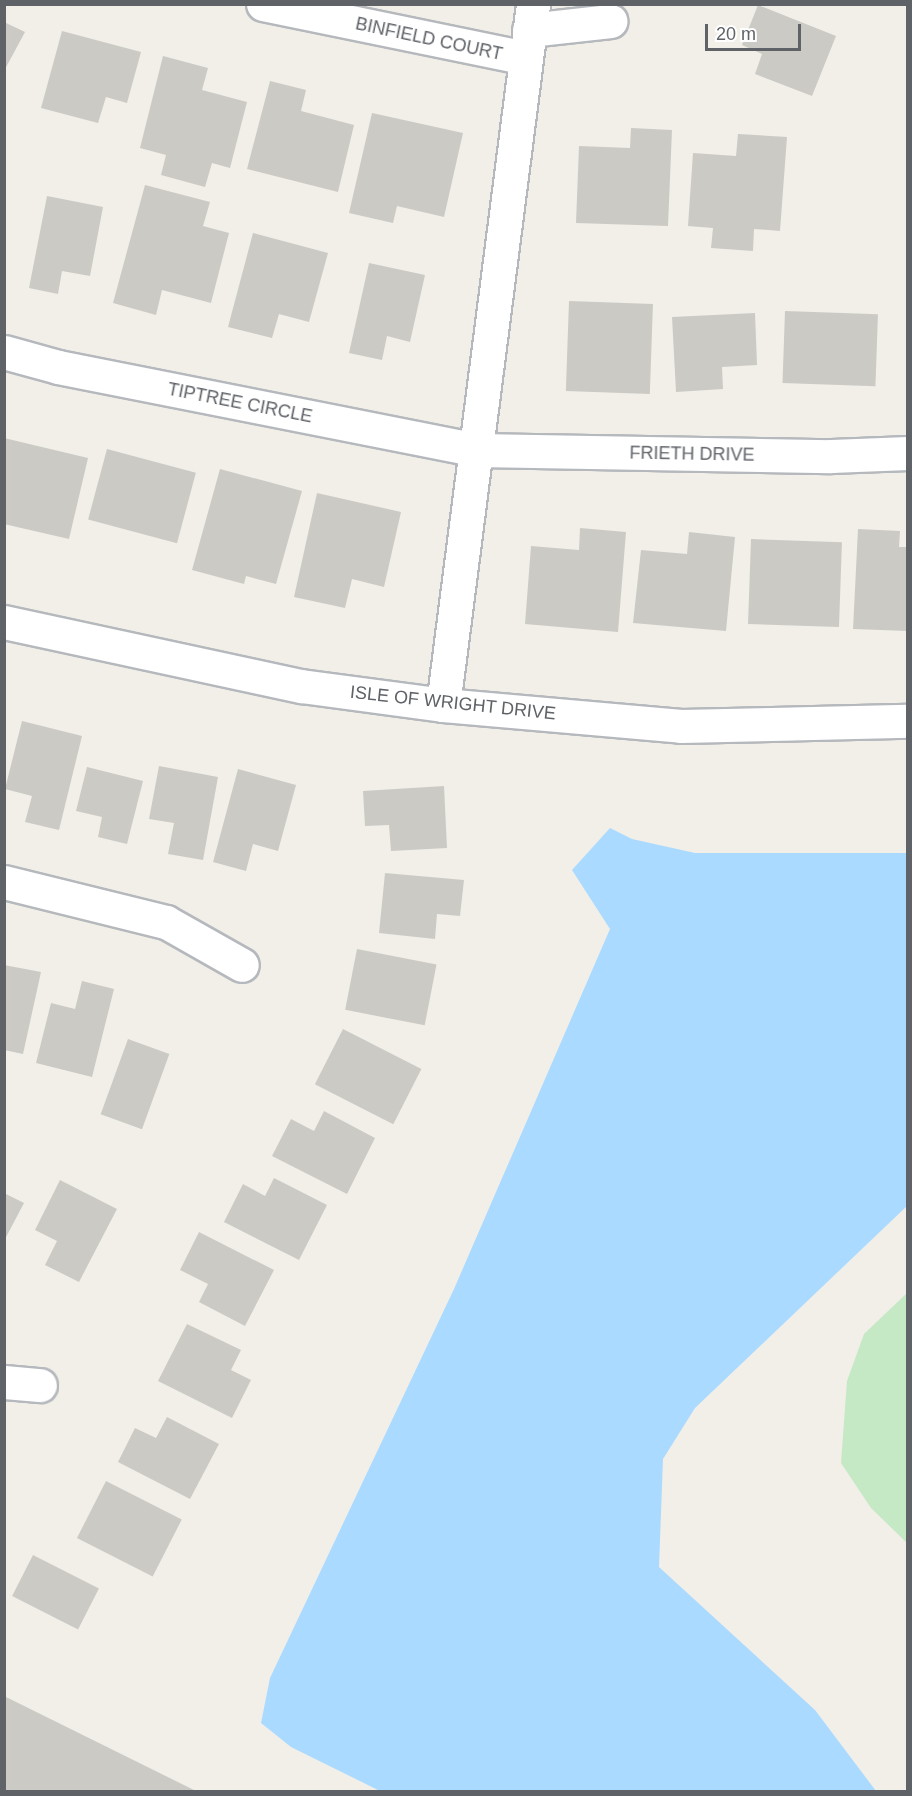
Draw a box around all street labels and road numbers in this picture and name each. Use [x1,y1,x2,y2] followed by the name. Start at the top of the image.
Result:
[354,13,504,65] street label: BINFIELD COURT
[166,378,314,428] street label: TIPTREE CIRCLE
[629,442,755,466] street label: FRIETH DRIVE
[349,681,557,725] street label: ISLE OF WRIGHT DRIVE

